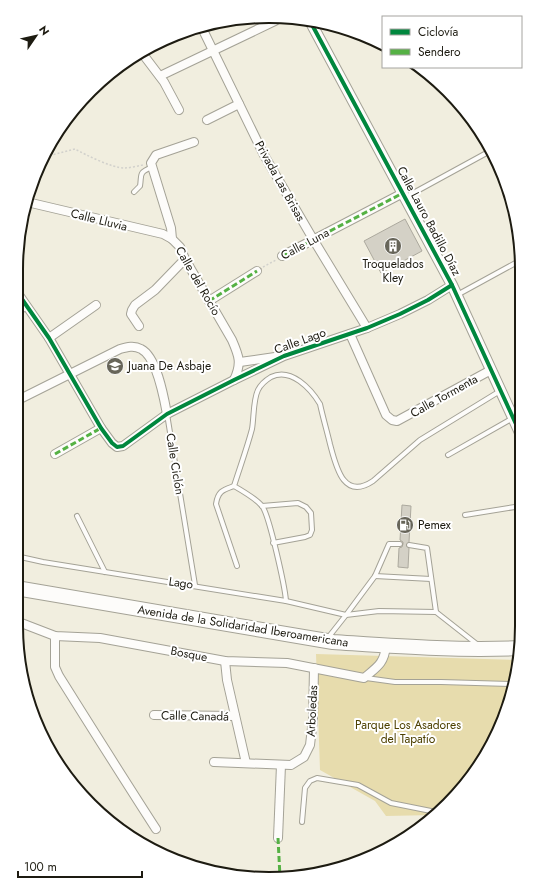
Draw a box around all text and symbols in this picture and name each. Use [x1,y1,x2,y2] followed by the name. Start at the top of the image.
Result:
[16,16,56,56] north arrow
[382,16,522,68] legend
[35,22,53,39] text: N
[418,23,459,41] text: Ciclovía
[418,43,461,61] text: Sendero
[250,137,310,225] street label: Privada Las Brisas
[393,163,466,279] street label: Calle Lauro Badillo Díaz
[69,204,129,236] street label: Calle Lluvia
[277,224,333,264] street label: Calle Luna
[383,236,403,256] building icon: Troquelados Kley
[171,243,225,319] street label: Calle del Rocío
[362,255,424,287] place label: Troquelados Kley
[272,323,329,359] street label: Calle Lago
[105,356,125,376] school or university icon: Juana De Asbaje
[126,357,211,375] place label: Juana De Asbaje
[407,370,481,422] street label: Calle Tormenta
[161,432,189,496] street label: Calle Ciclón
[395,515,415,535] fuel station icon: Pemex
[418,516,452,534] place label: Pemex
[168,572,195,594] street label: Lago
[136,600,350,652] street label: Avenida de la Solidaridad Iberoamericana
[169,642,209,666] street label: Bosque
[302,684,322,737] street label: Arboledas
[161,706,229,726] street label: Calle Canadá
[355,716,461,748] park label: Parque Los Asadores del Tapatío
[18,853,142,879] scale bar
[24,858,57,876] text: 100 m

